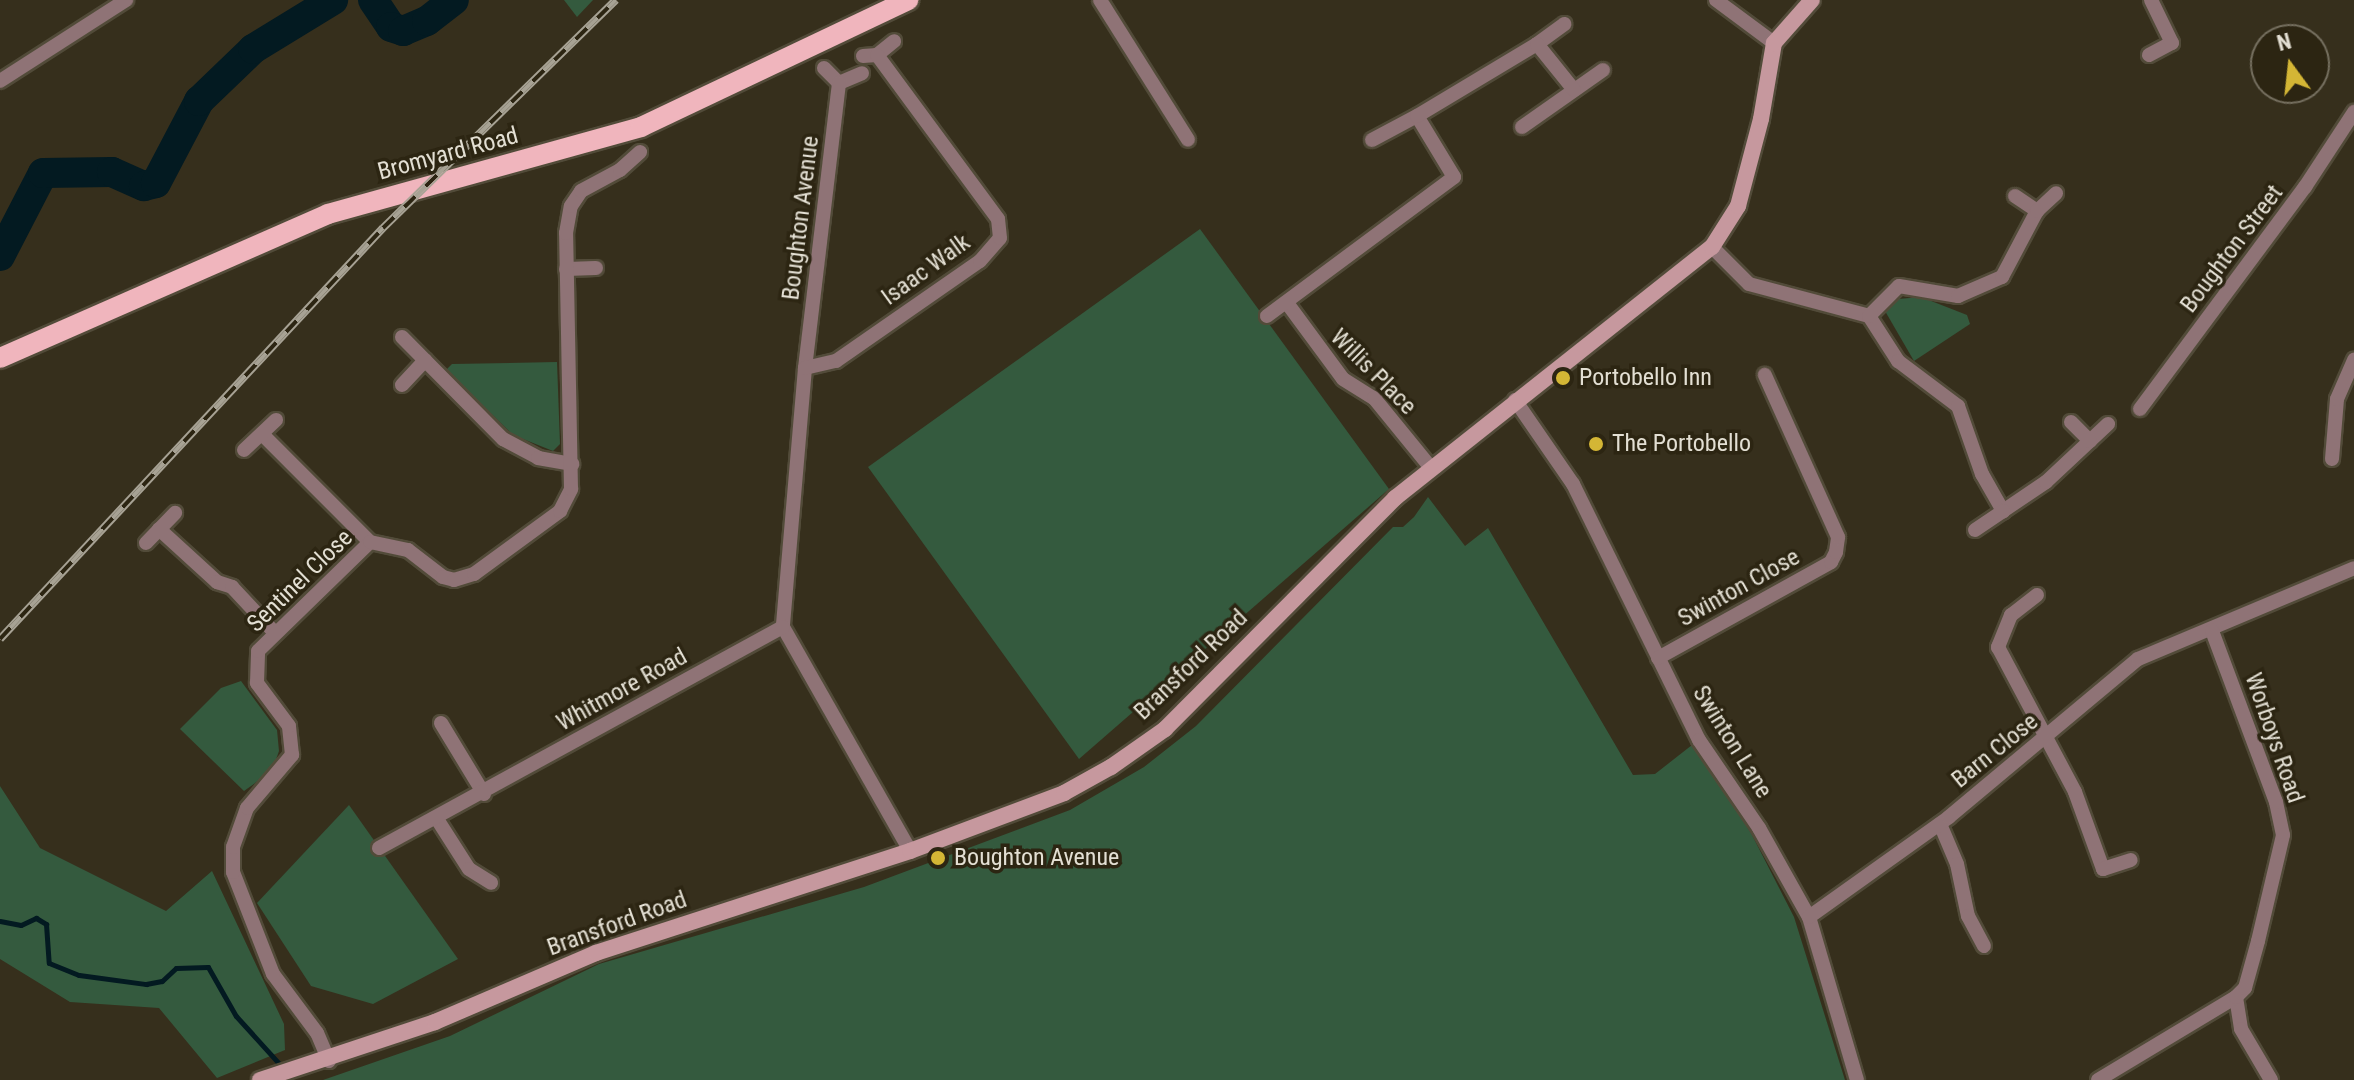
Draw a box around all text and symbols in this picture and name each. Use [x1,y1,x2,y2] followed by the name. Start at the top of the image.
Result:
[2250,24,2330,104] north arrow
[2274,28,2294,56] text: N
[375,121,521,187] street label: Bromyard Road
[777,134,825,302] street label: Boughton Avenue
[2175,179,2289,319] street label: Boughton Street
[876,228,976,312] street label: Isaac Walk
[1324,323,1422,421] street label: Willis Place
[1579,364,1712,392] place label: Portobello Inn
[1554,369,1572,387] marker: Portobello Inn
[1612,430,1751,458] place label: The Portobello
[1587,435,1605,453] marker: The Portobello
[241,524,359,638] street label: Sentinel Close
[1673,543,1805,633] street label: Swinton Close
[1128,604,1254,726] street label: Bransford Road
[552,642,692,738] street label: Whitmore Road
[2238,669,2310,807] street label: Worboys Road
[1686,681,1778,803] street label: Swinton Lane
[1946,708,2044,794] street label: Barn Close
[954,844,1119,872] place label: Boughton Avenue
[929,849,947,867] marker: Boughton Avenue
[543,885,691,963] street label: Bransford Road

